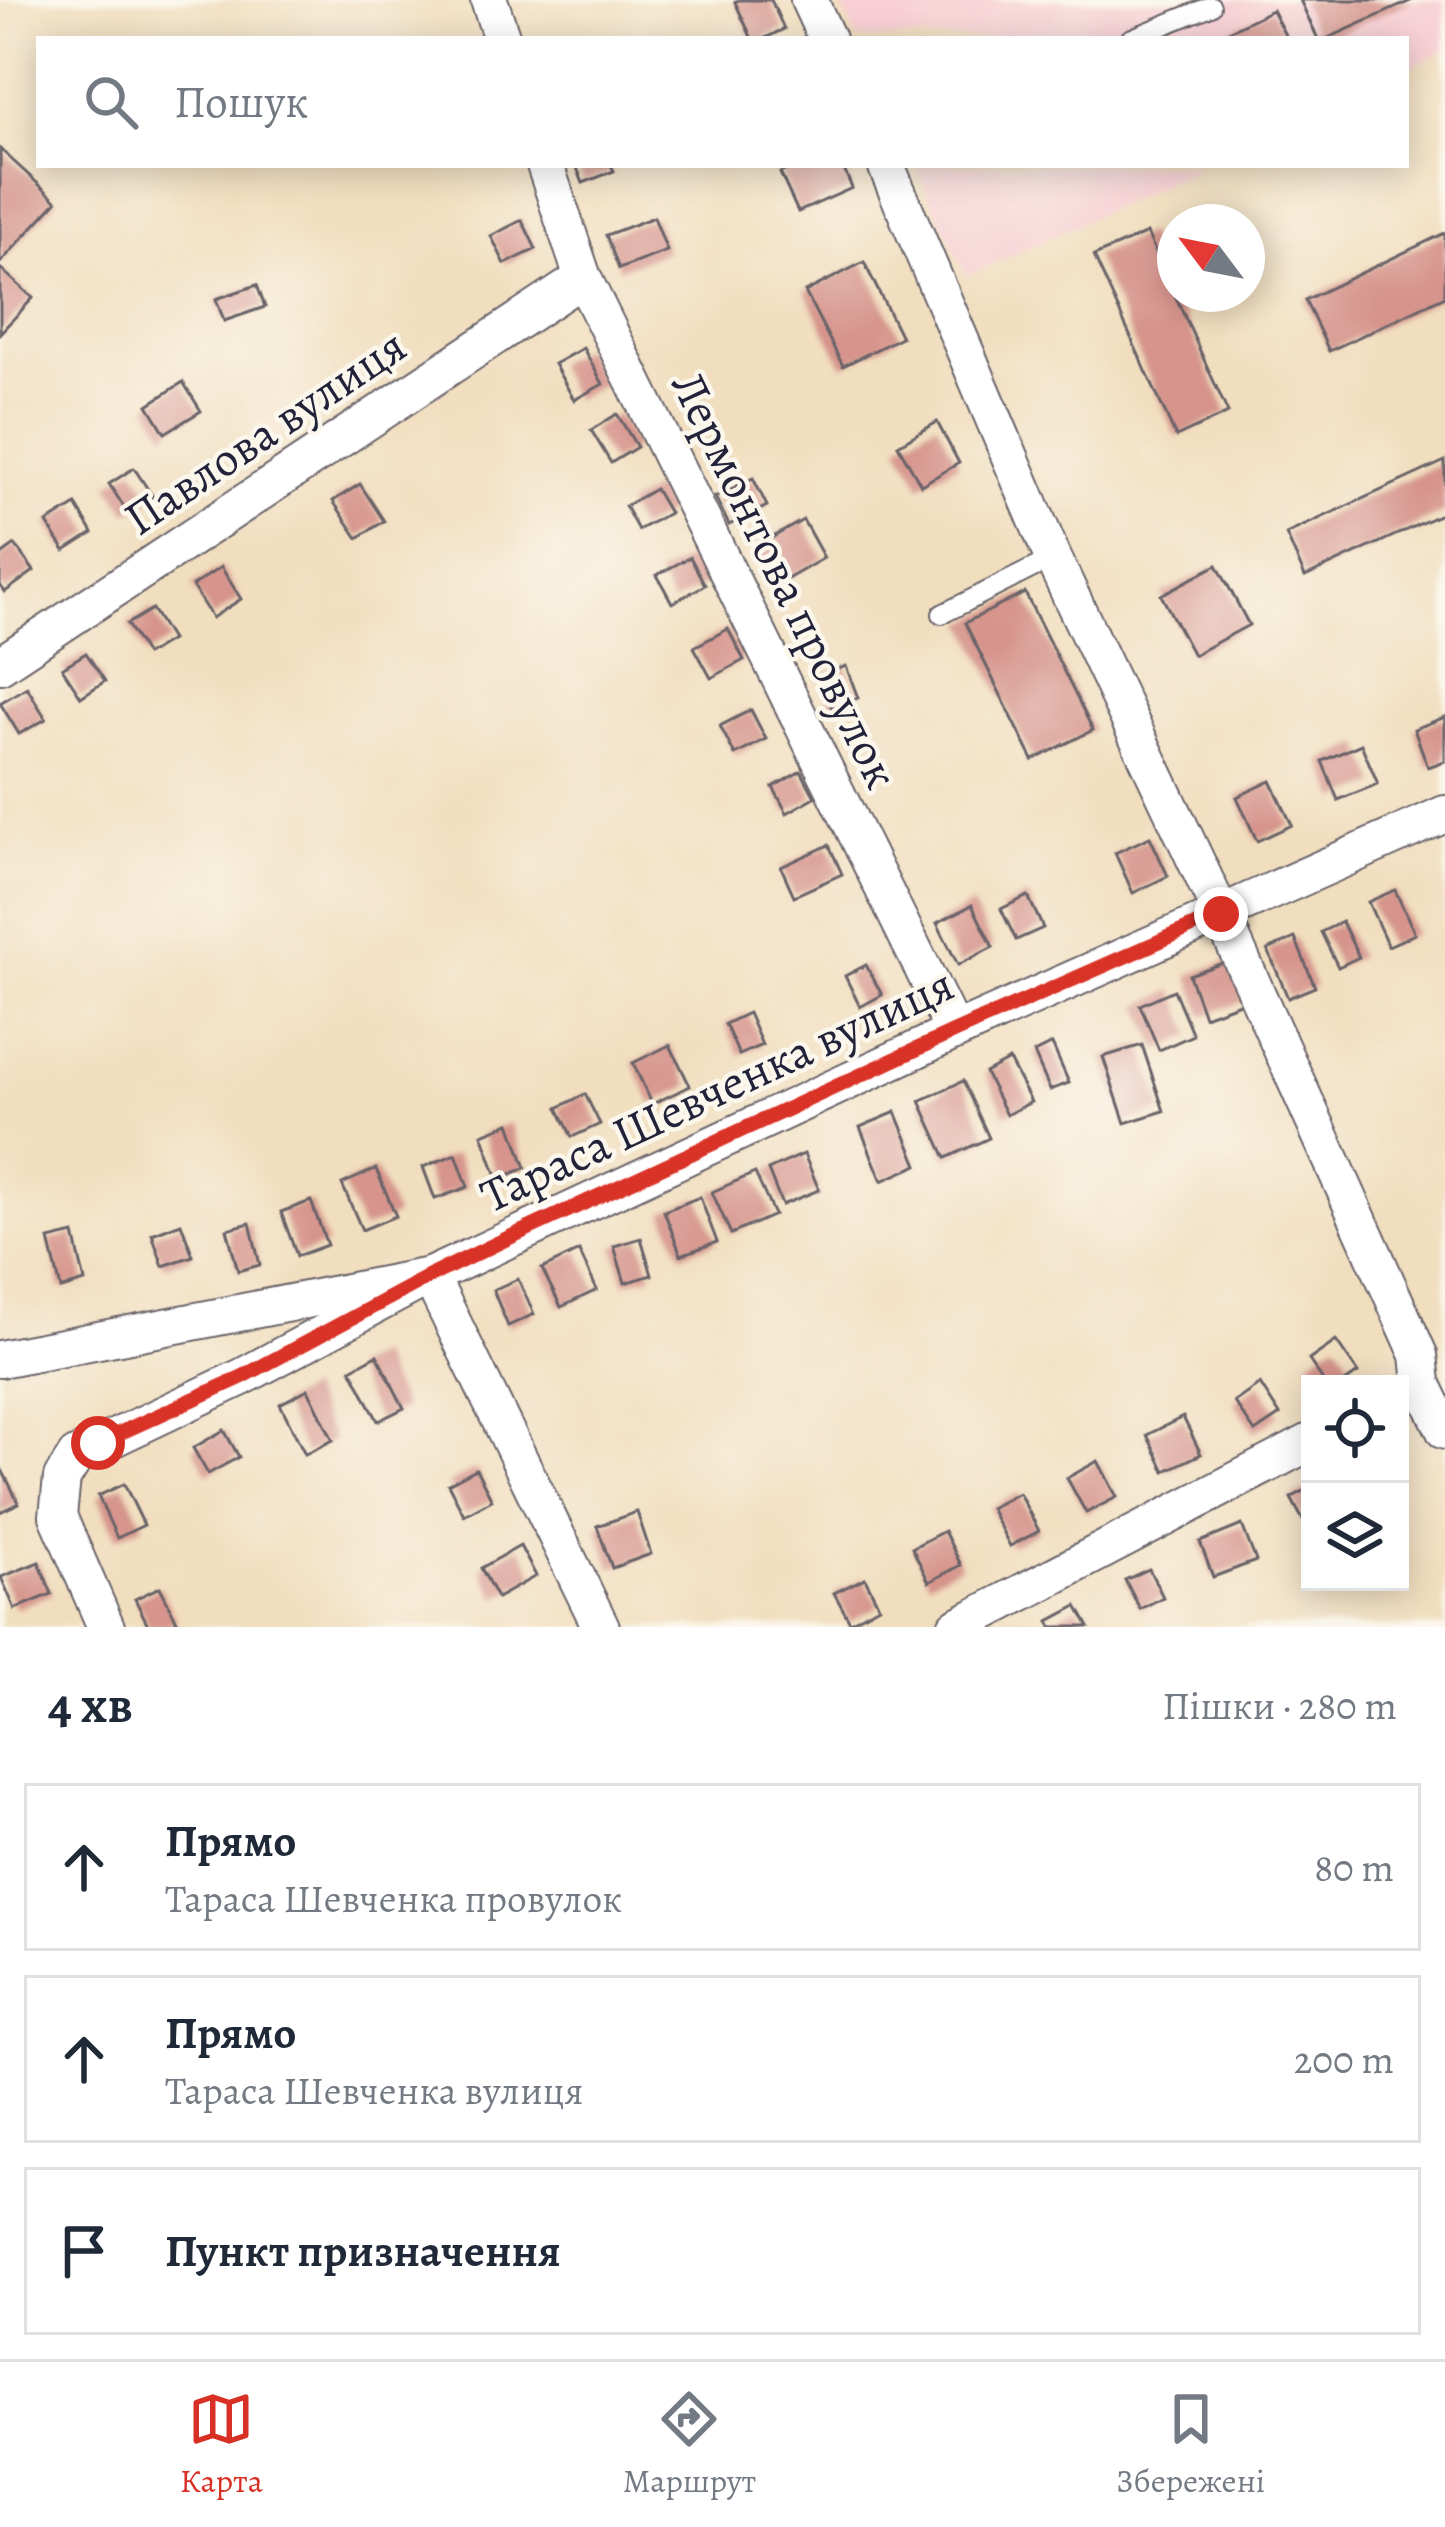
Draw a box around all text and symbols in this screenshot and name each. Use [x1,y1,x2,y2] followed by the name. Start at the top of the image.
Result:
[36,36,1409,168] search box
[78,69,144,135] icon: search
[174,71,308,133] text: Пошук
[1157,204,1265,312] north arrow
[111,313,419,551] street label: Павлова вулиця
[655,360,915,800] street label: Лермонтова провулок
[1194,887,1248,941] route end
[470,951,964,1229] street label: Тараса Шевченка вулиця
[1301,1375,1409,1591] map controls
[1301,1375,1409,1483] button: locate
[71,1416,125,1470] route start
[1301,1483,1409,1591] button: layers
[48,1670,133,1740] text: 4 хв
[1162,1679,1397,1732] text: Пішки · 280 m
[165,1810,296,1872] text: Прямо
[51,1834,117,1900] icon: ahead
[1314,1841,1394,1894] text: 80 m
[165,1872,622,1925] text: Тараса Шевченка провулок
[165,2002,296,2064] text: Прямо
[51,2026,117,2092] icon: ahead
[1294,2033,1394,2086] text: 200 m
[165,2064,583,2117] text: Тараса Шевченка вулиця
[51,2218,117,2284] icon: arrive
[165,2220,561,2282] text: Пункт призначення
[180,2386,263,2503] tab: Карта
[623,2386,756,2503] tab: Маршрут
[1116,2386,1265,2503] tab: Збережені

